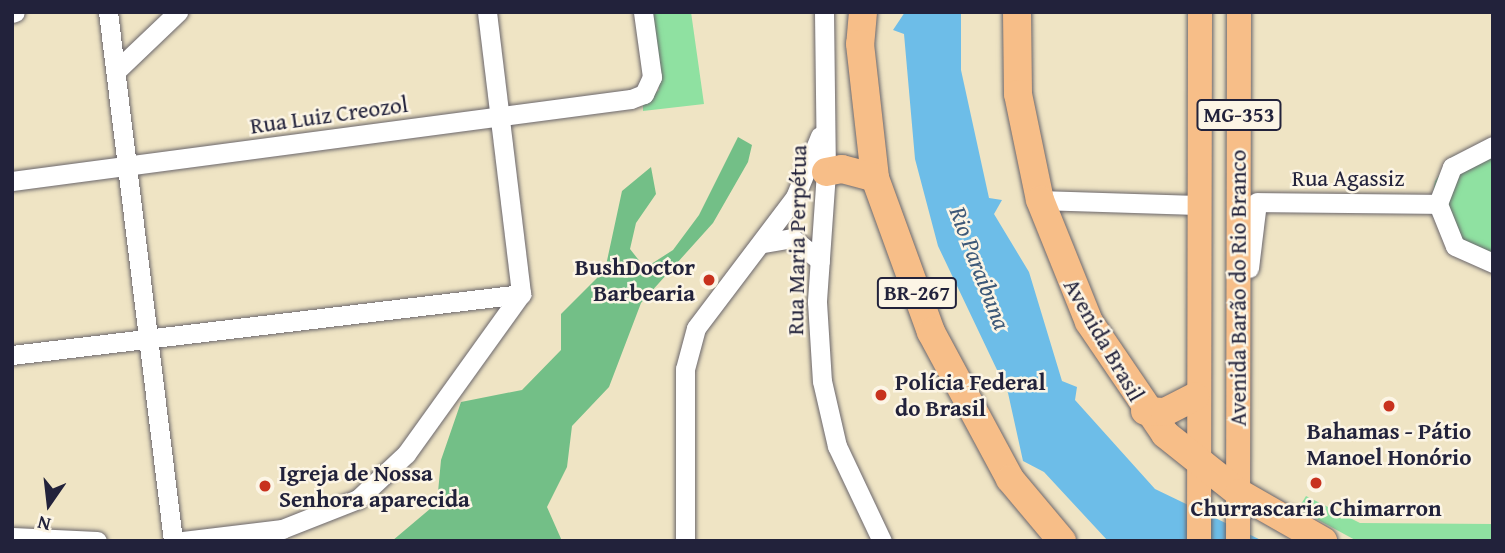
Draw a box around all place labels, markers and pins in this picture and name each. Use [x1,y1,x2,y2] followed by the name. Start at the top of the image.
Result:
[575,253,695,307] place label: BushDoctor Barbearia
[701,272,717,288] marker: BushDoctor Barbearia
[895,368,1046,422] place label: Polícia Federal do Brasil
[873,387,889,403] marker: Polícia Federal do Brasil
[1381,398,1397,414] marker: Bahamas - Pátio Manoel Honório
[1307,417,1471,471] place label: Bahamas - Pátio Manoel Honório
[279,459,470,513] place label: Igreja de Nossa Senhora aparecida
[1308,475,1324,491] marker: Churrascaria Chimarron
[257,478,273,494] marker: Igreja de Nossa Senhora aparecida
[1190,494,1442,522] place label: Churrascaria Chimarron

